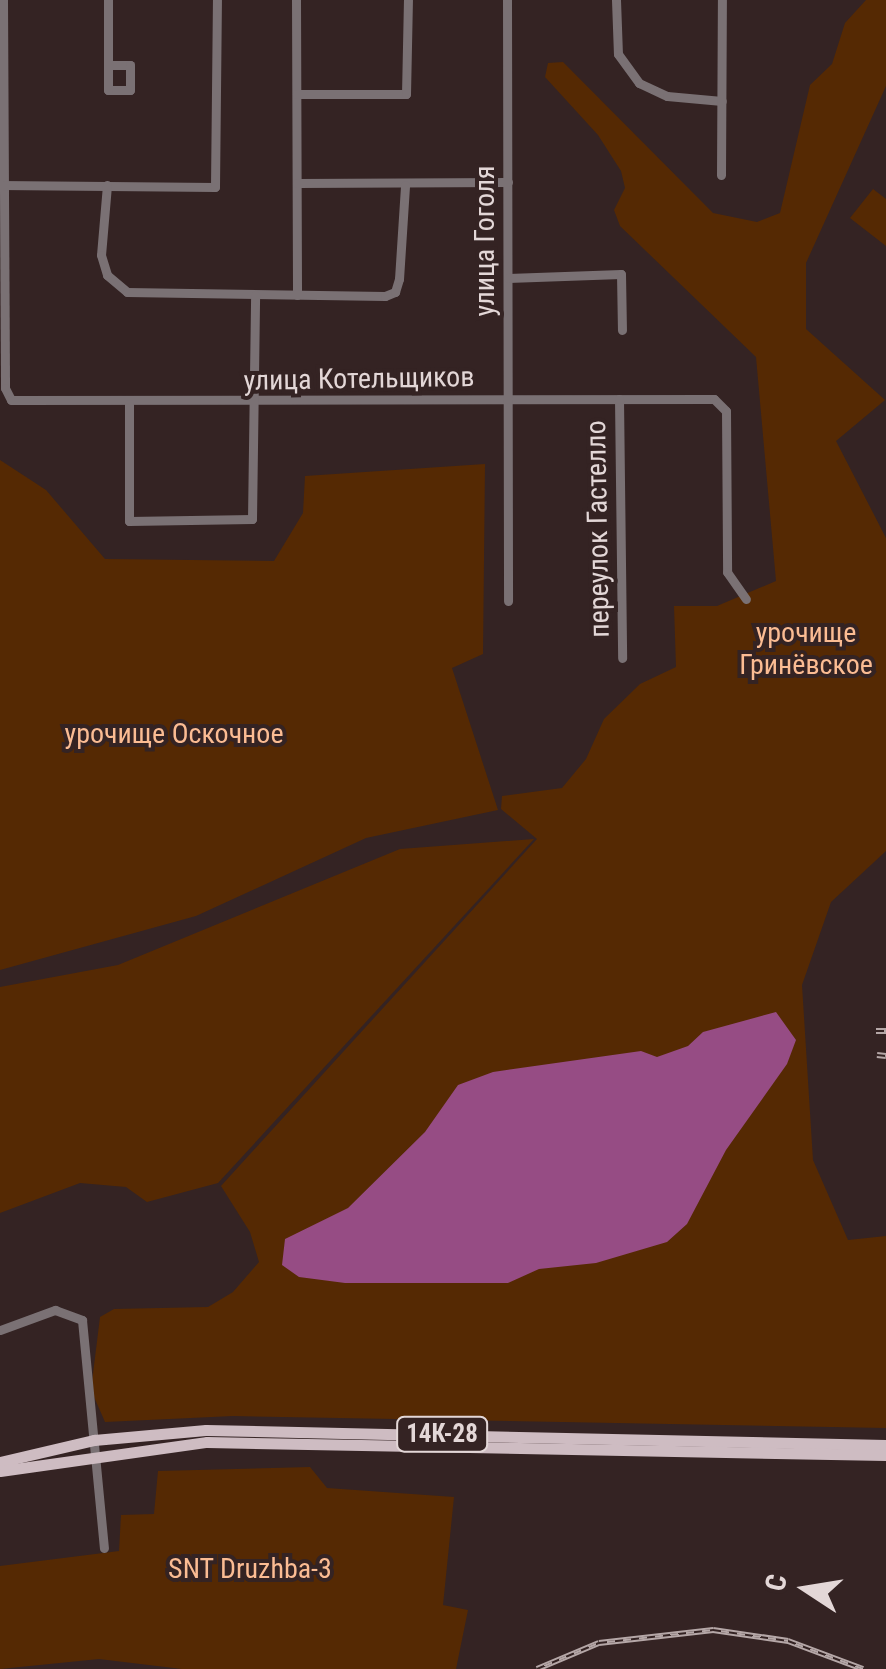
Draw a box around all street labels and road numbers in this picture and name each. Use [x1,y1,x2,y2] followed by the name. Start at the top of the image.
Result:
[468,165,502,317] street label: улица Гоголя
[243,360,475,398] street label: улица Котельщиков
[579,420,617,638] street label: переулок Гастелло
[394,1414,490,1454] road number: 14К-28

